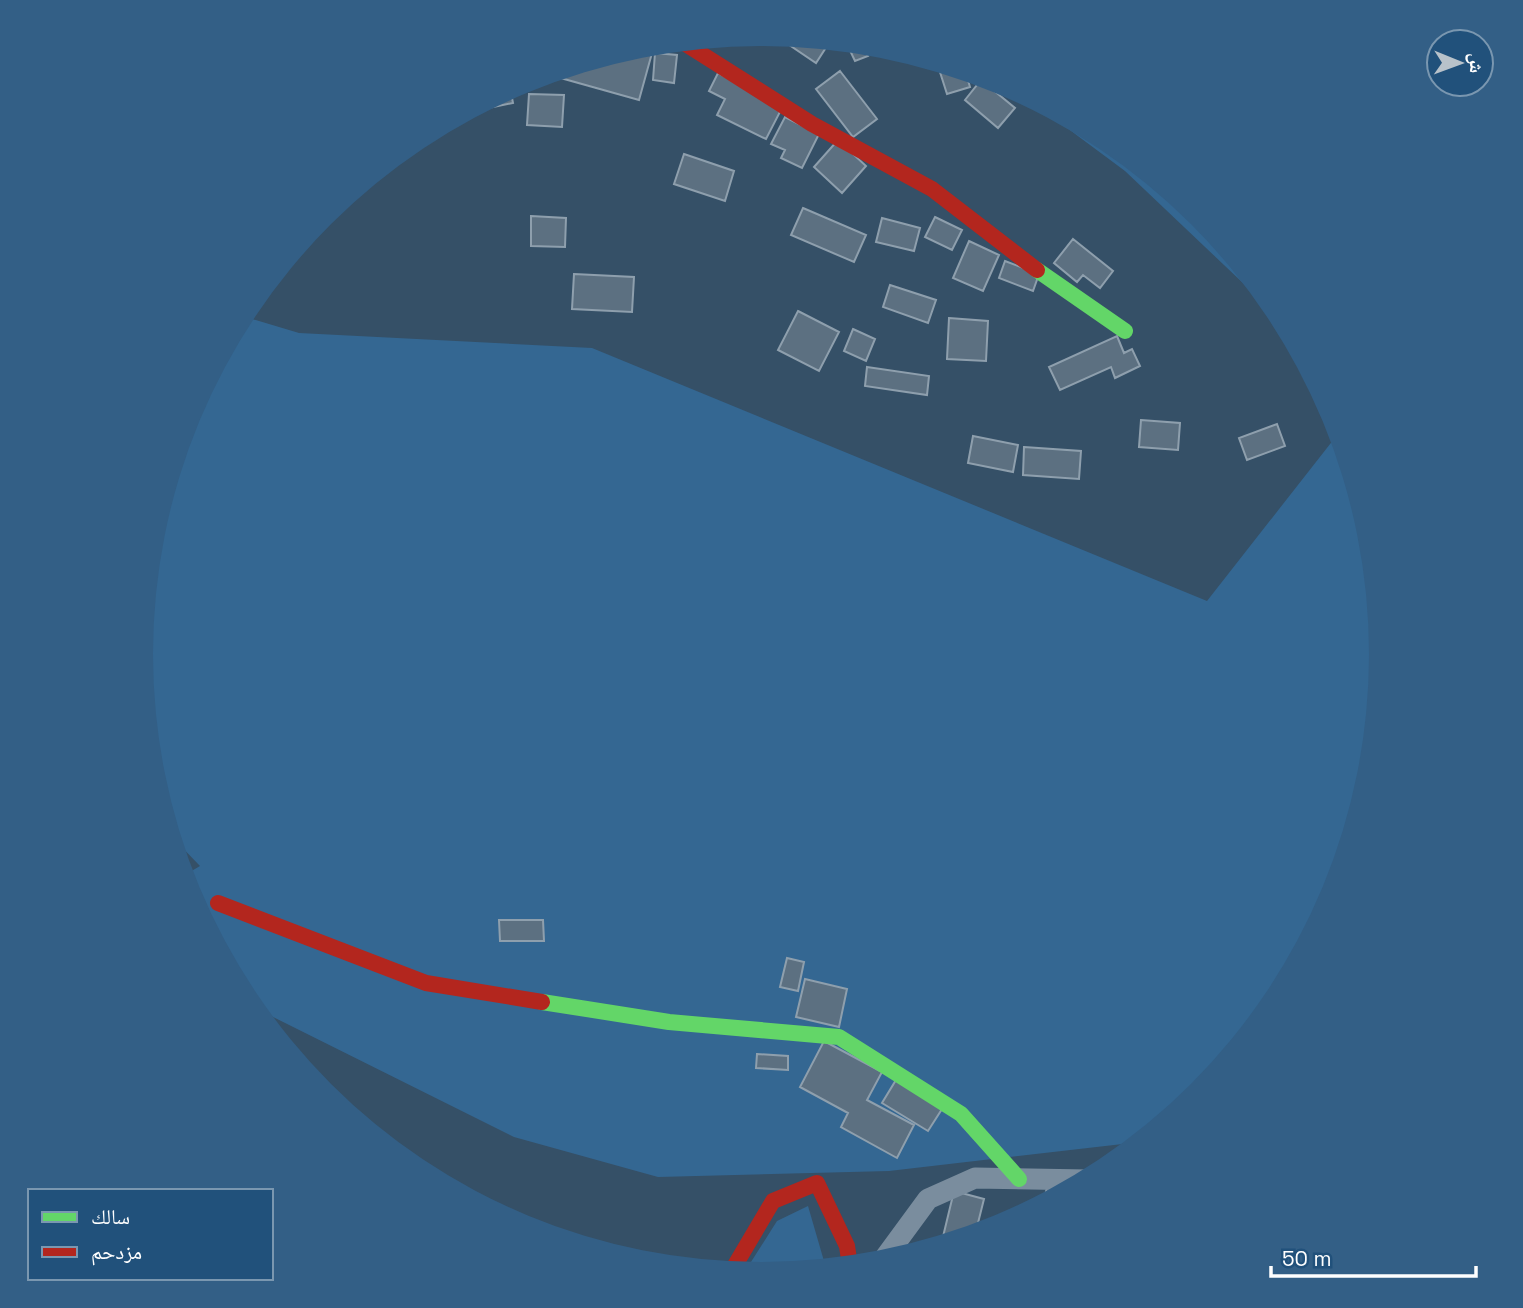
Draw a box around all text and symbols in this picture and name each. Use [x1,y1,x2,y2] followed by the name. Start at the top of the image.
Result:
[1425,28,1495,98] north arrow
[1464,53,1489,74] text: ش
[28,1189,273,1280] legend
[91,1203,130,1230] text: سالك
[1271,1234,1476,1278] scale bar
[91,1238,142,1266] text: مزدحم
[1282,1245,1332,1272] text: 50 m

